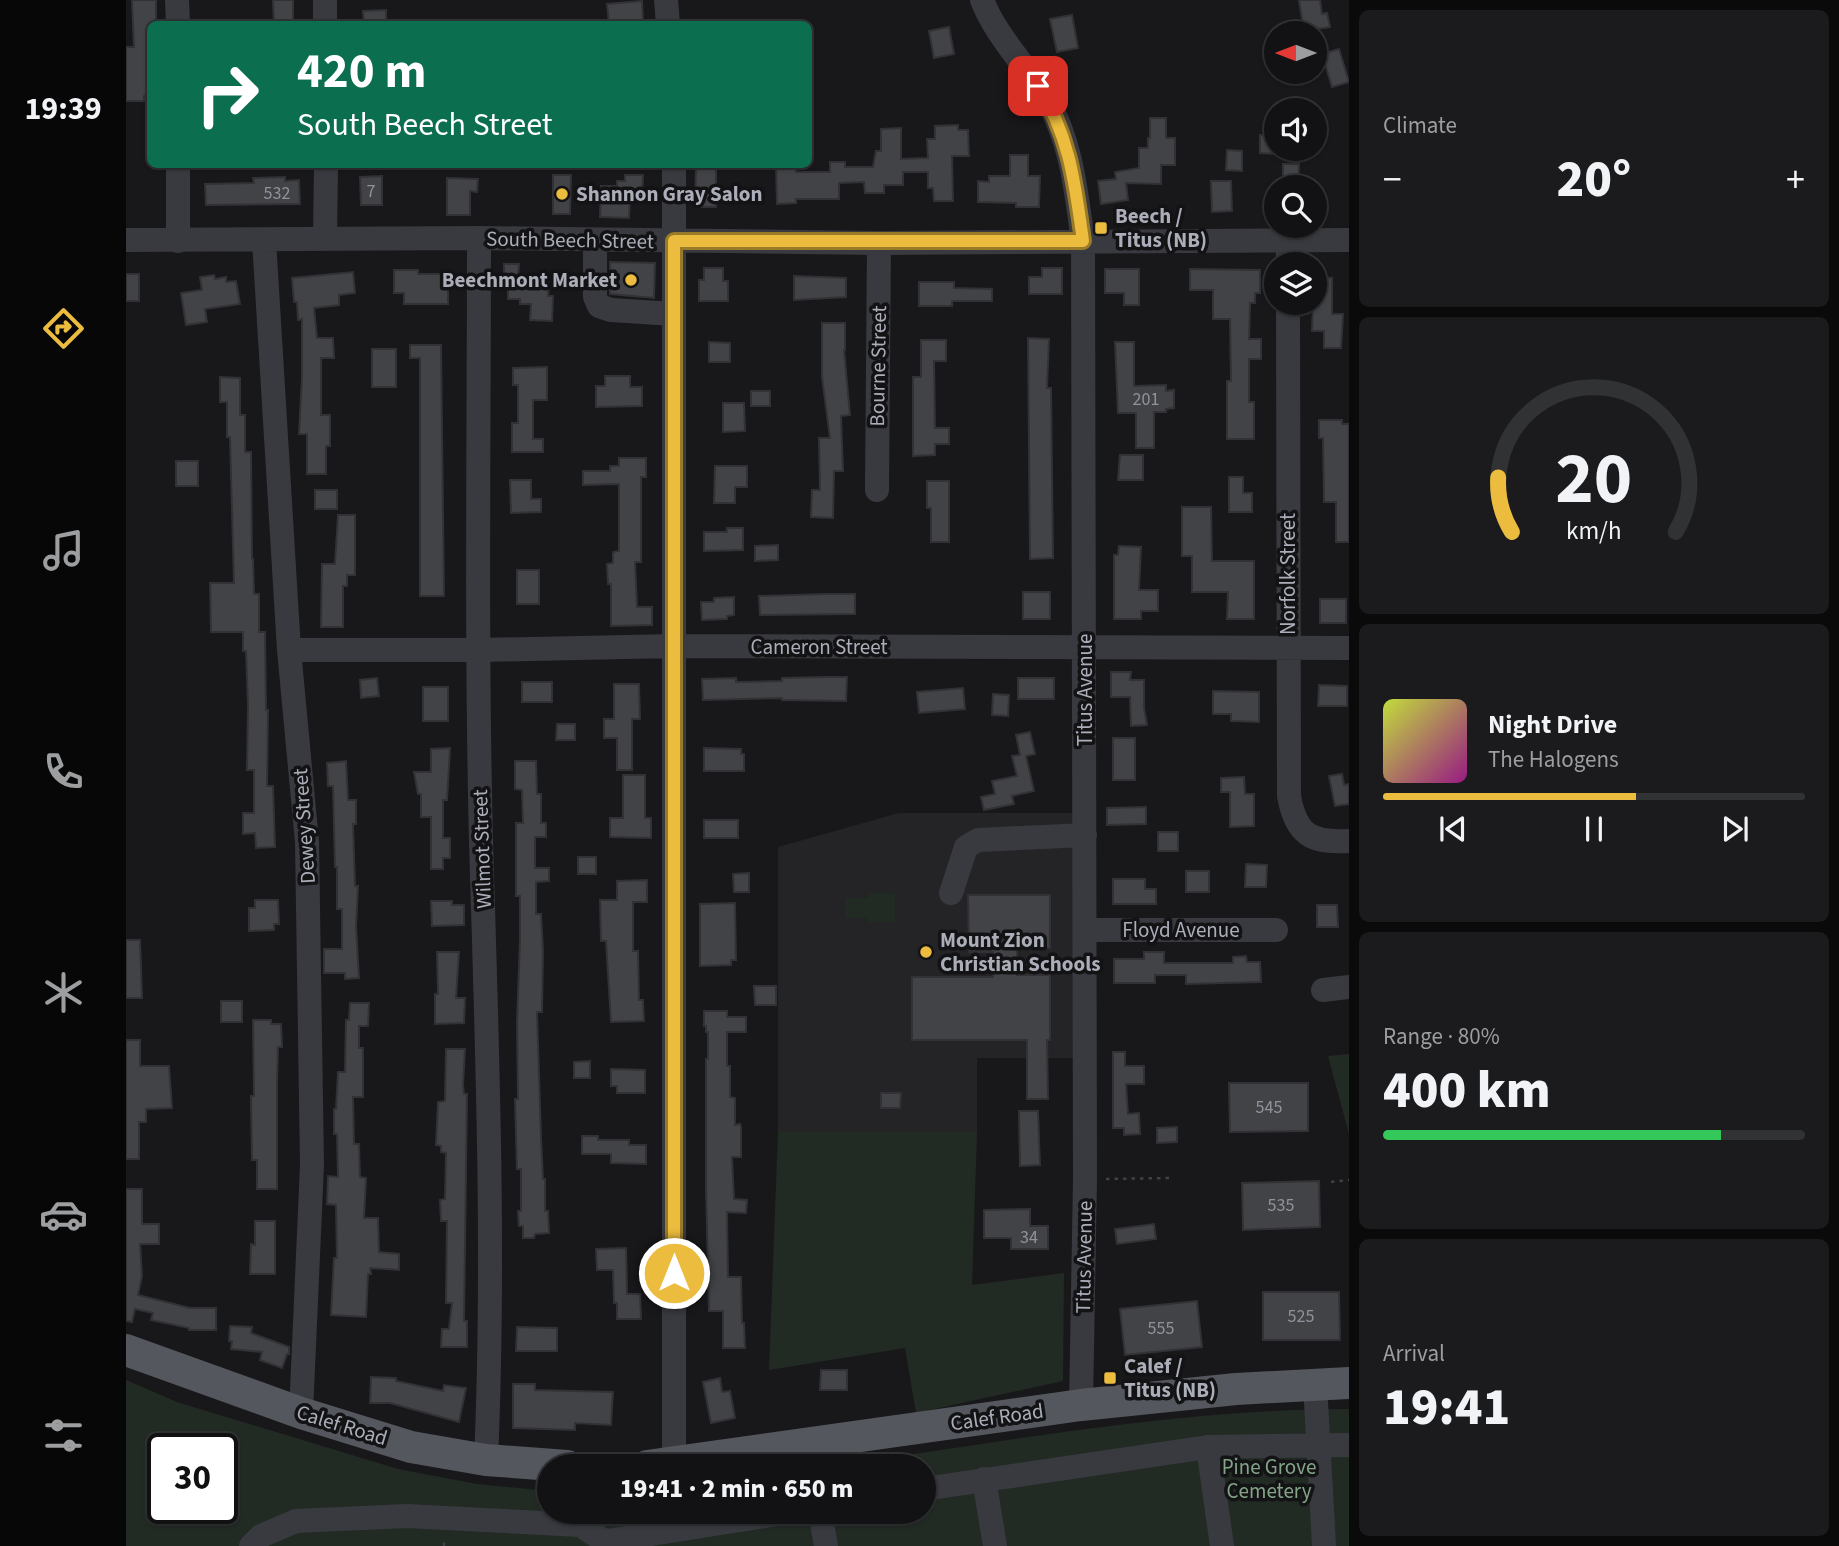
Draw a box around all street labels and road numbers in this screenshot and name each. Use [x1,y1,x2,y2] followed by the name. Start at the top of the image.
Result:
[486,224,654,256] street label: South Beech Street
[862,305,894,427] street label: Bourne Street
[1273,513,1303,635] street label: Norfolk Street
[750,632,888,662] street label: Cameron Street
[1070,634,1100,746] street label: Titus Avenue
[285,767,323,885] street label: Dewey Street
[465,789,499,909] street label: Wilmot Street
[1122,915,1240,945] street label: Floyd Avenue
[1068,1200,1100,1314] street label: Titus Avenue
[949,1396,1045,1438] street label: Calef Road
[293,1397,391,1453] street label: Calef Road

